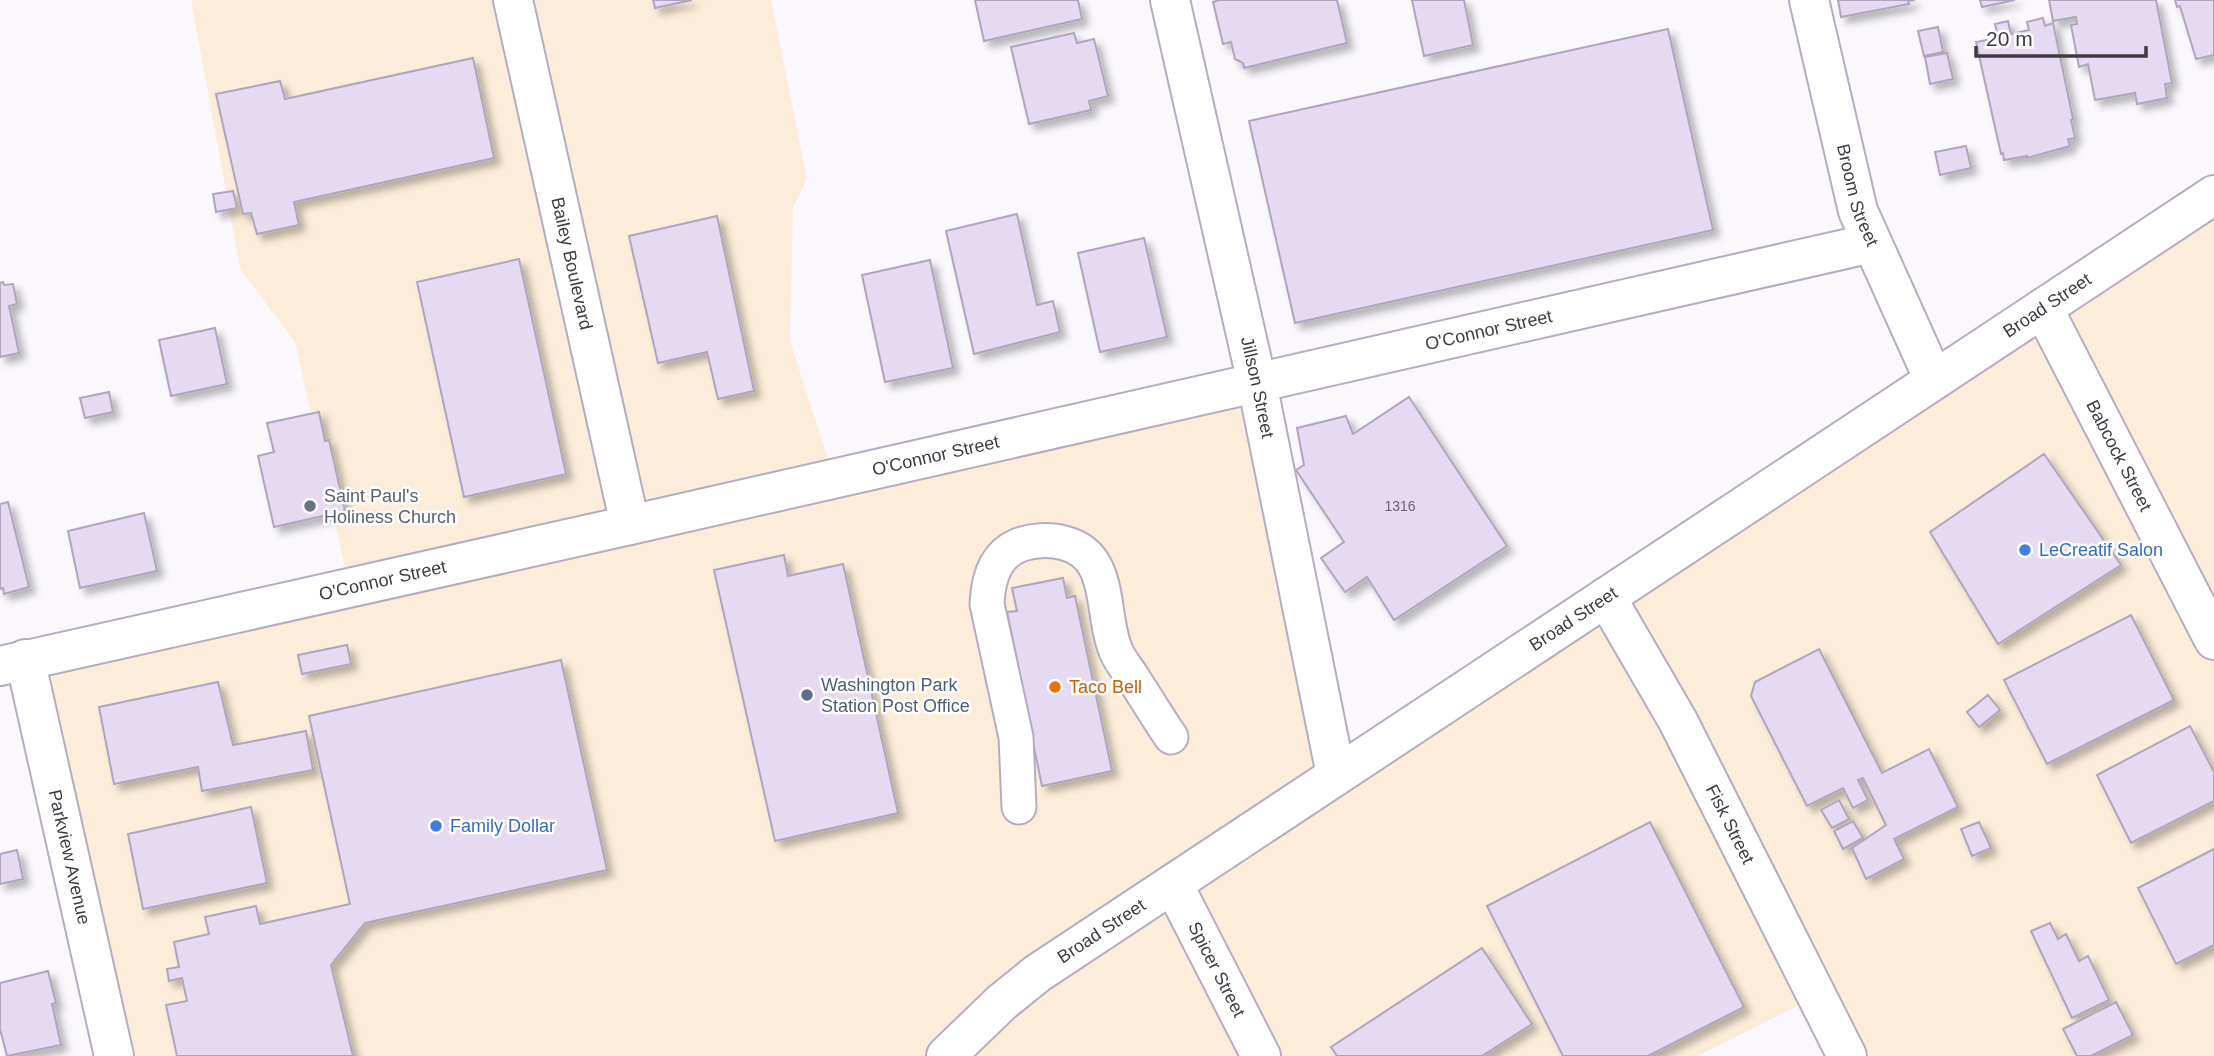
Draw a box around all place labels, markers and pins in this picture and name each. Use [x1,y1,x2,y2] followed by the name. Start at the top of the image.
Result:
[324,486,456,527] place label: Saint Paul's Holiness Church
[302,498,318,514] marker: Saint Paul's Holiness Church
[2039,540,2163,560] place label: LeCreatif Salon
[2017,542,2033,558] marker: LeCreatif Salon
[821,675,970,716] place label: Washington Park Station Post Office
[1069,677,1142,697] place label: Taco Bell
[1047,679,1063,695] marker: Taco Bell
[799,687,815,703] marker: Washington Park Station Post Office
[450,816,555,836] place label: Family Dollar
[428,818,444,834] marker: Family Dollar

